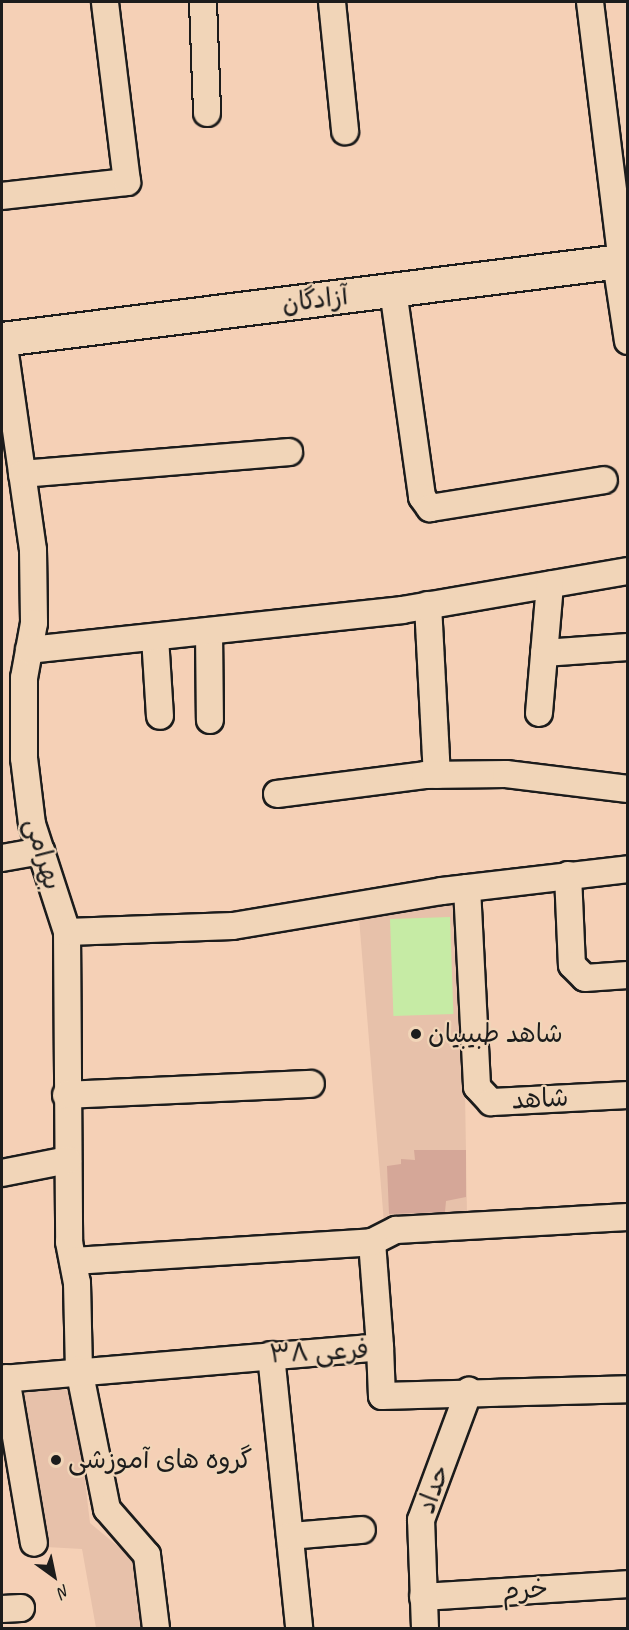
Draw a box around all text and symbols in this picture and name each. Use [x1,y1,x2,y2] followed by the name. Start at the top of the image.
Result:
[280,280,350,320] street label: آزادگان
[18,815,68,893] street label: بهرامی
[428,1018,563,1050] place label: شاهد طبیبیان
[409,1027,423,1041] marker: شاهد طبیبیان
[511,1082,569,1116] street label: شاهد
[269,1334,369,1370] street label: فرعی ۳۸
[68,1444,253,1476] place label: گروه های آموزشی
[49,1453,63,1467] marker: گروه های آموزشی
[410,1462,456,1518] street label: حداد
[24,1546,84,1606] north arrow
[501,1573,549,1607] street label: خرم
[54,1580,73,1602] text: N

